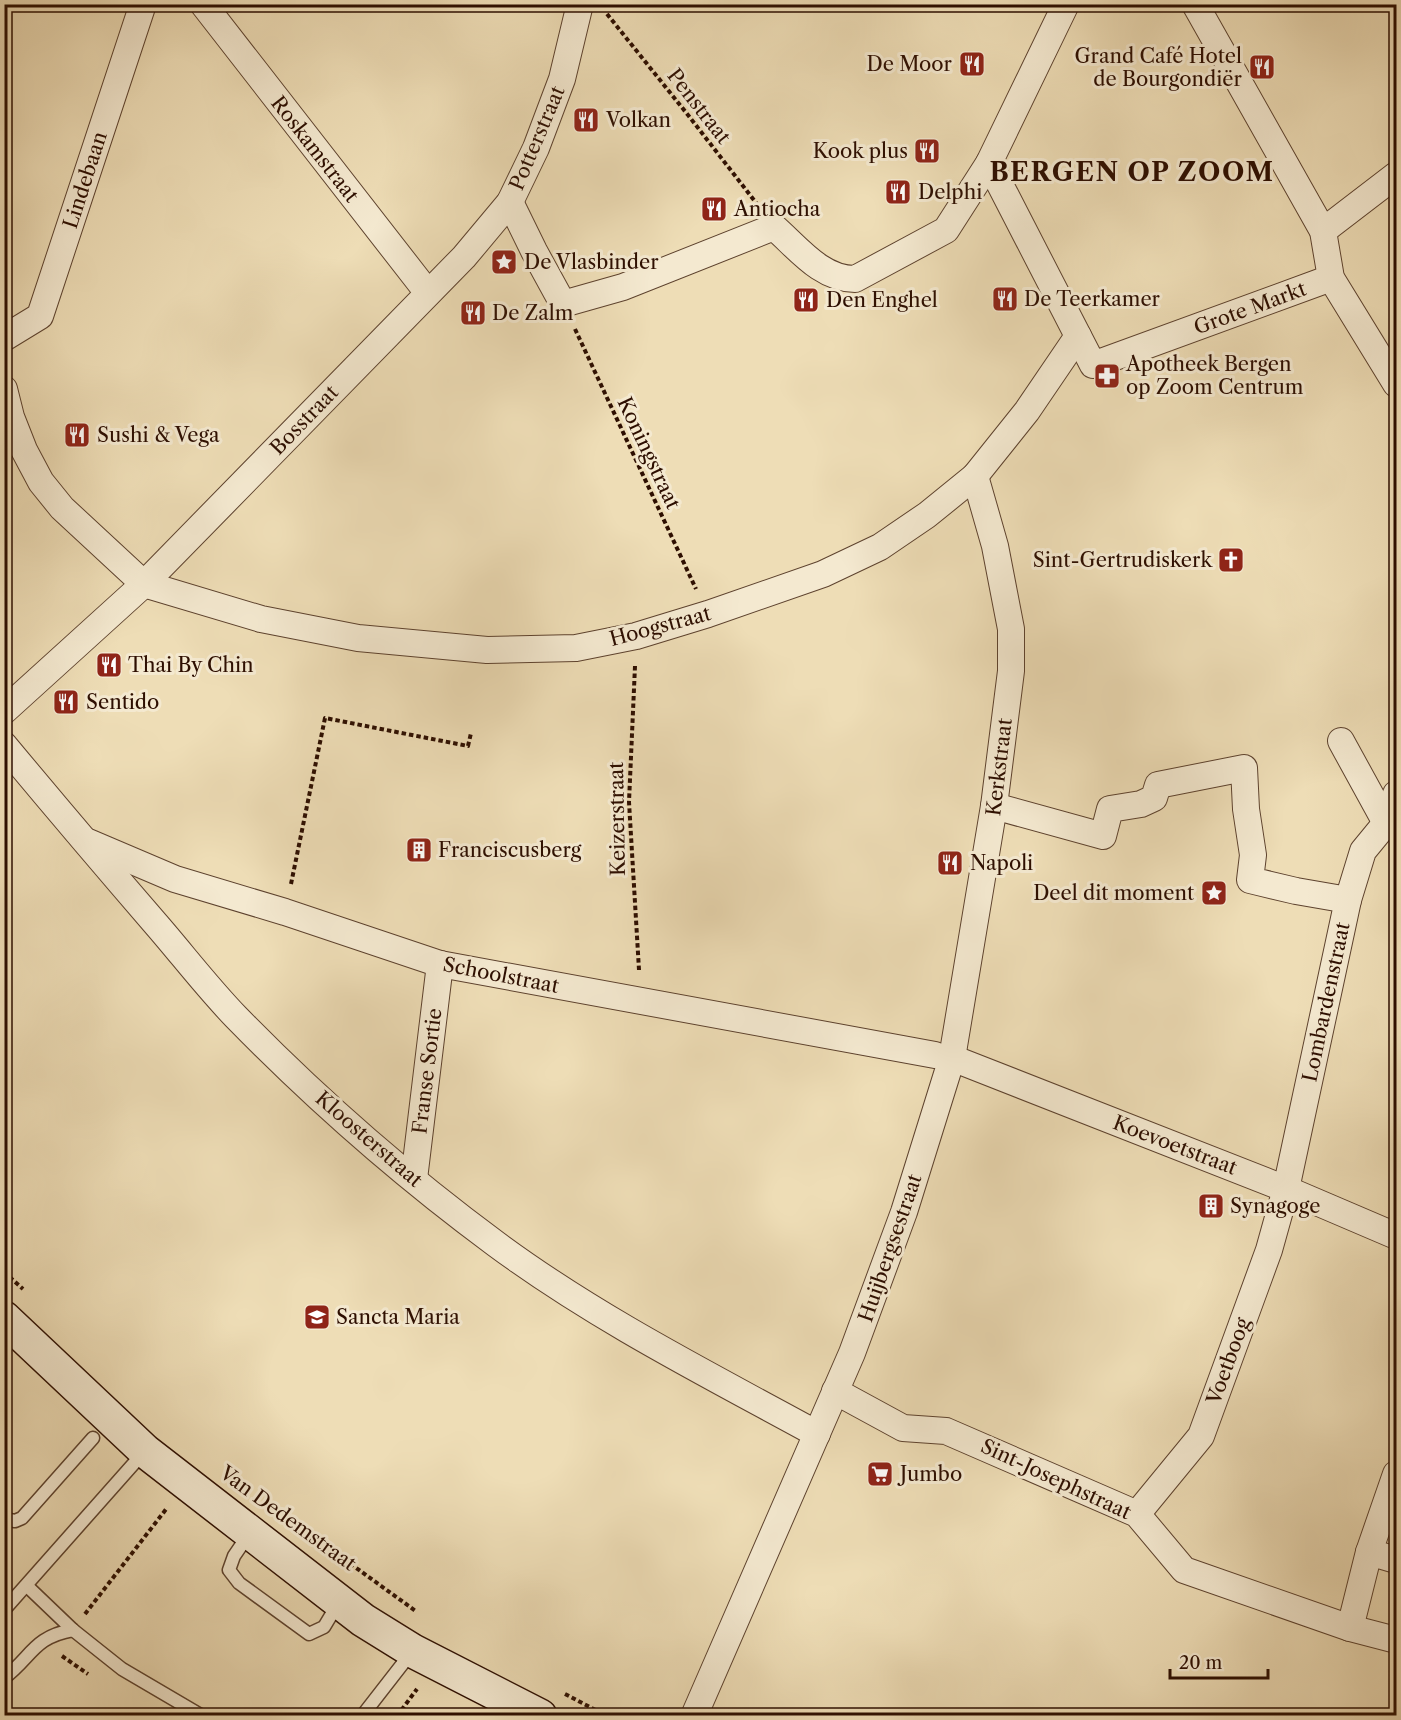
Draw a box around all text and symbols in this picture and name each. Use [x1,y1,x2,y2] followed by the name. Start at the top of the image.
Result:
[1074,44,1243,91] place label: Grand Café Hotel de Bourgondiër
[957,49,987,79] restaurant icon: De Moor
[867,52,953,76] place label: De Moor
[1247,52,1277,82] restaurant icon: Grand Café Hotel de Bourgondiër
[662,64,736,148] street label: Penstraat
[504,82,570,194] street label: Potterstraat
[266,91,364,207] street label: Roskamstraat
[571,105,601,135] restaurant icon: Volkan
[605,108,672,132] place label: Volkan
[58,128,112,232] street label: Lindebaan
[912,136,942,166] restaurant icon: Kook plus
[813,139,908,163] place label: Kook plus
[989,156,1275,188] district label: BERGEN OP ZOOM
[883,177,913,207] restaurant icon: Delphi
[918,180,982,204] place label: Delphi
[699,194,729,224] restaurant icon: Antiocha
[733,197,821,221] place label: Antiocha
[489,247,519,277] place icon: De Vlasbinder
[524,250,659,274] place label: De Vlasbinder
[1191,277,1309,339] street label: Grote Markt
[990,284,1020,314] restaurant icon: De Teerkamer
[791,285,821,315] restaurant icon: Den Enghel
[1024,287,1161,311] place label: De Teerkamer
[826,288,938,312] place label: Den Enghel
[458,298,488,328] restaurant icon: De Zalm
[492,301,574,325] place label: De Zalm
[1125,352,1304,399] place label: Apotheek Bergen op Zoom Centrum
[1092,361,1122,391] pharmacy icon: Apotheek Bergen op Zoom Centrum
[265,380,343,460] street label: Bosstraat
[613,393,685,513] street label: Koningstraat
[62,420,92,450] restaurant icon: Sushi & Vega
[97,423,220,447] place label: Sushi & Vega
[1216,545,1246,575] church icon: Sint-Gertrudiskerk
[1033,548,1213,572] place label: Sint-Gertrudiskerk
[607,601,713,651] street label: Hoogstraat
[94,650,124,680] restaurant icon: Thai By Chin
[128,653,254,677] place label: Thai By Chin
[51,687,81,717] restaurant icon: Sentido
[86,690,159,714] place label: Sentido
[981,717,1017,817] street label: Kerkstraat
[604,762,630,876] street label: Keizerstraat
[404,835,434,865] building icon: Franciscusberg
[438,838,582,862] place label: Franciscusberg
[935,848,965,878] restaurant icon: Napoli
[970,851,1033,875] place label: Napoli
[1199,878,1229,908] place icon: Deel dit moment
[1033,881,1194,905] place label: Deel dit moment
[1297,920,1355,1084] street label: Lombardenstraat
[441,952,561,998] street label: Schoolstraat
[407,1007,447,1135] street label: Franse Sortie
[311,1086,427,1192] street label: Kloosterstraat
[1110,1110,1240,1180] street label: Koevoetstraat
[853,1171,927,1325] street label: Huijbergsestraat
[1196,1191,1226,1221] building icon: Synagoge
[1230,1194,1320,1218] place label: Synagoge
[302,1302,332,1332] school or university icon: Sancta Maria
[336,1305,460,1329] place label: Sancta Maria
[1201,1314,1255,1408] street label: Voetboog
[977,1434,1135,1524] street label: Sint-Josephstraat
[865,1459,895,1489] supermarket icon: Jumbo
[214,1460,361,1575] street label: Van Dedemstraat
[897,1462,962,1486] place label: Jumbo
[1170,1642,1268,1680] scale bar
[1179,1652,1223,1674] text: 20 m

